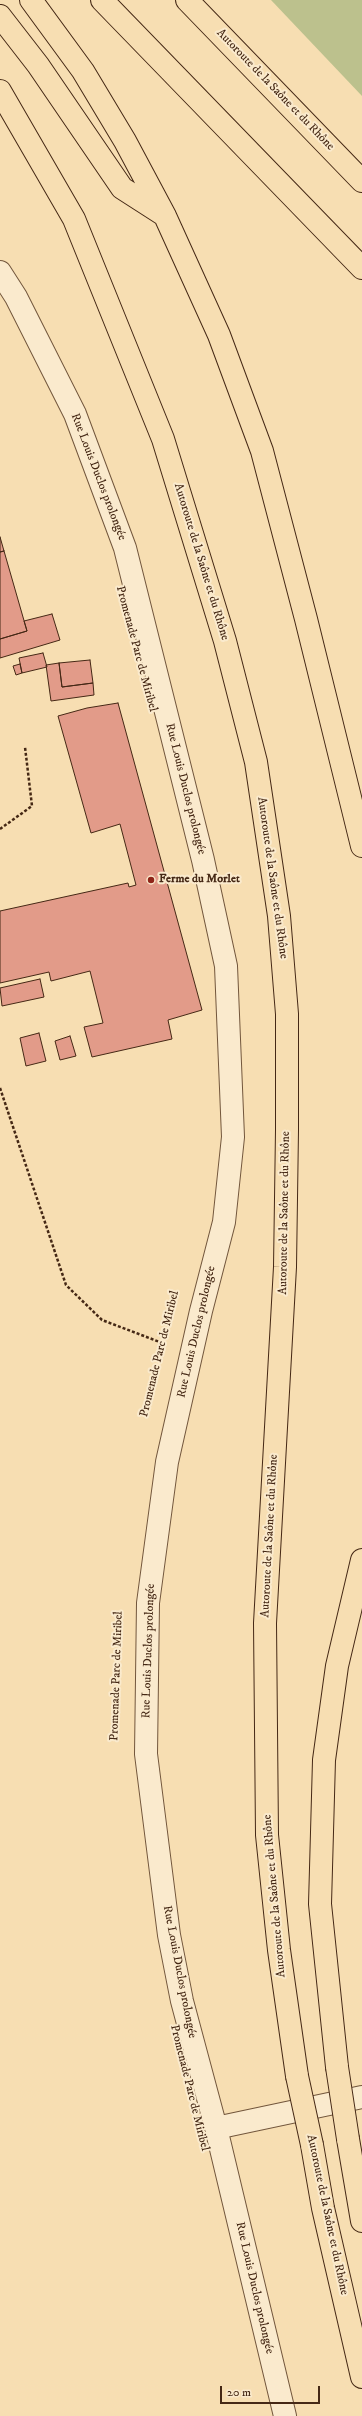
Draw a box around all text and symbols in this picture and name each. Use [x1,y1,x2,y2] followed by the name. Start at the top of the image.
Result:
[213,26,337,154] street label: Autoroute de la Saône et du Rhône
[67,411,129,543] street label: Rue Louis Duclos prolongée
[170,482,232,642] street label: Autoroute de la Saône et du Rhône
[112,585,160,713] street label: Promenade Parc de Miribel
[162,722,208,856] street label: Rue Louis Duclos prolongée
[254,796,290,960] street label: Autoroute de la Saône et du Rhône
[159,873,240,887] place label: Ferme du Morlet
[146,875,156,885] marker: Ferme du Morlet
[276,1131,294,1295] street label: Autoroute de la Saône et du Rhône
[175,1265,219,1399] street label: Rue Louis Duclos prolongée
[137,1289,183,1419] street label: Promenade Parc de Miribel
[259,1454,281,1618] street label: Autoroute de la Saône et du Rhône
[139,1583,159,1719] street label: Rue Louis Duclos prolongée
[108,1611,126,1741] street label: Promenade Parc de Miribel
[261,1814,289,1978] street label: Autoroute de la Saône et du Rhône
[159,1904,199,2040] street label: Rue Louis Duclos prolongée
[166,2023,212,2153] street label: Promenade Parc de Miribel
[303,2134,351,2296] street label: Autoroute de la Saône et du Rhône
[232,2221,276,2355] street label: Rue Louis Duclos prolongée
[222,2378,322,2404] scale bar
[227,2385,251,2400] text: 20 m

